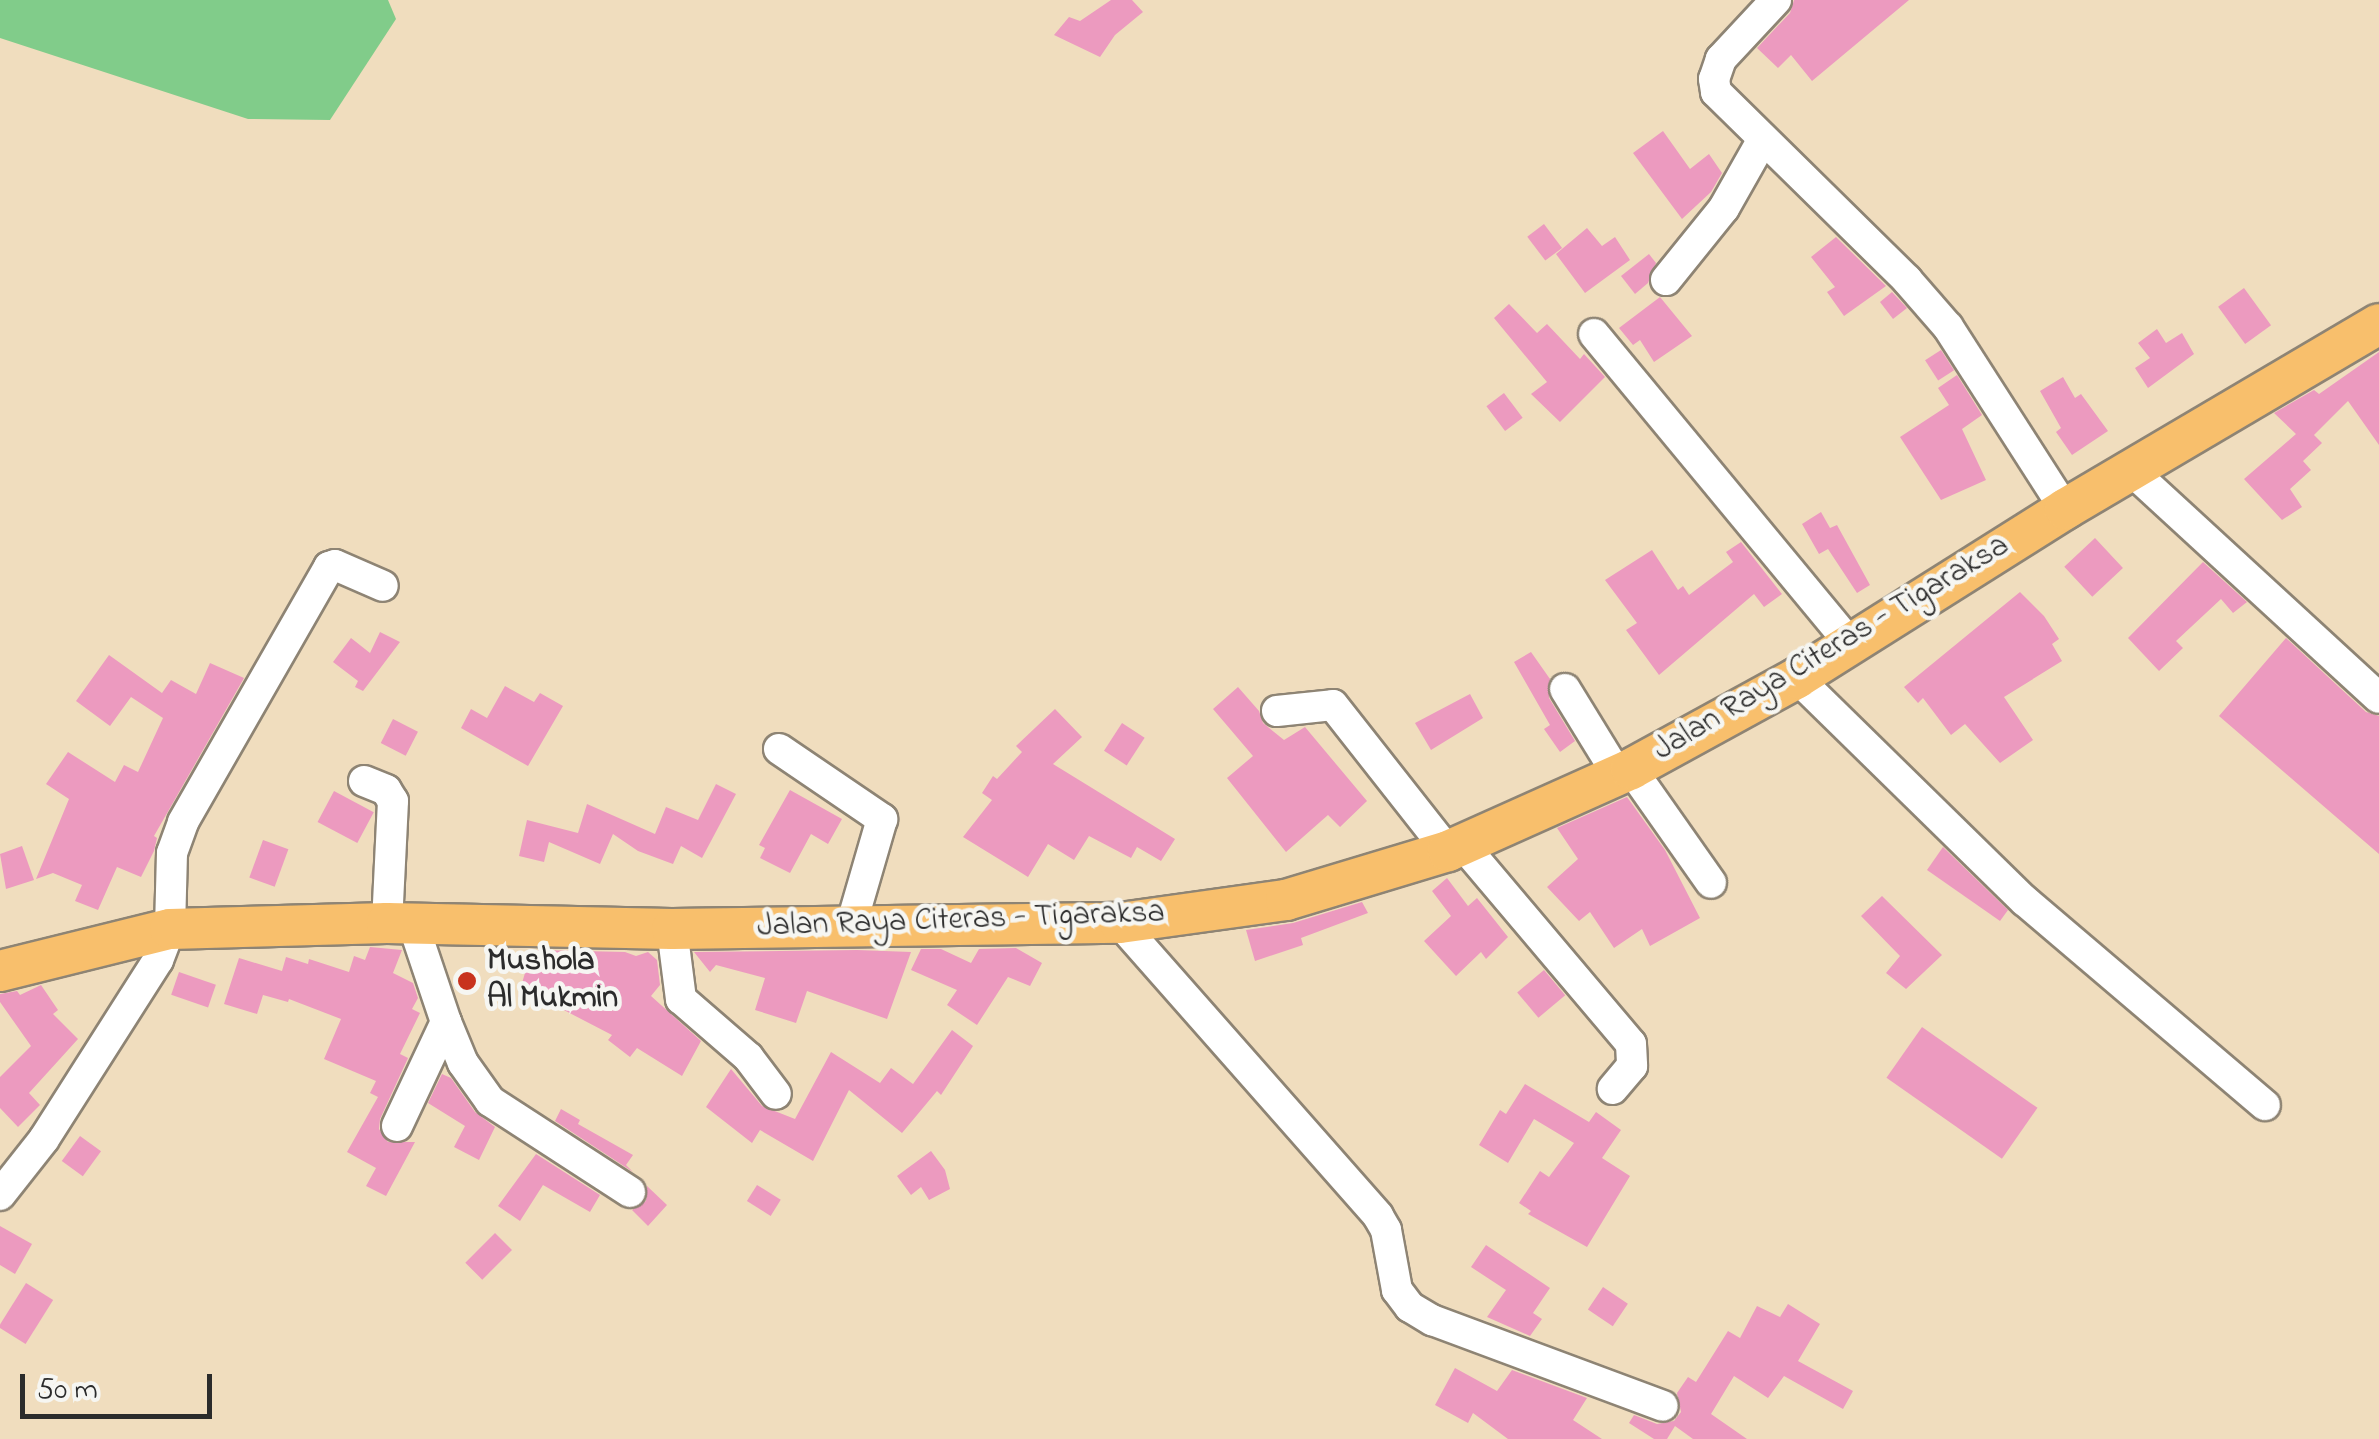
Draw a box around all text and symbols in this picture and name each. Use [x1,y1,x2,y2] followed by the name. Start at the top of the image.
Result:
[1647,528,2017,770] street label: Jalan Raya Citeras - Tigaraksa
[757,895,1165,947] street label: Jalan Raya Citeras - Tigaraksa
[487,944,618,1019] place label: Mushola Al Mukmin
[456,970,478,992] marker: Mushola Al Mukmin
[25,1354,218,1416] scale bar
[37,1369,98,1413] text: 50 m

